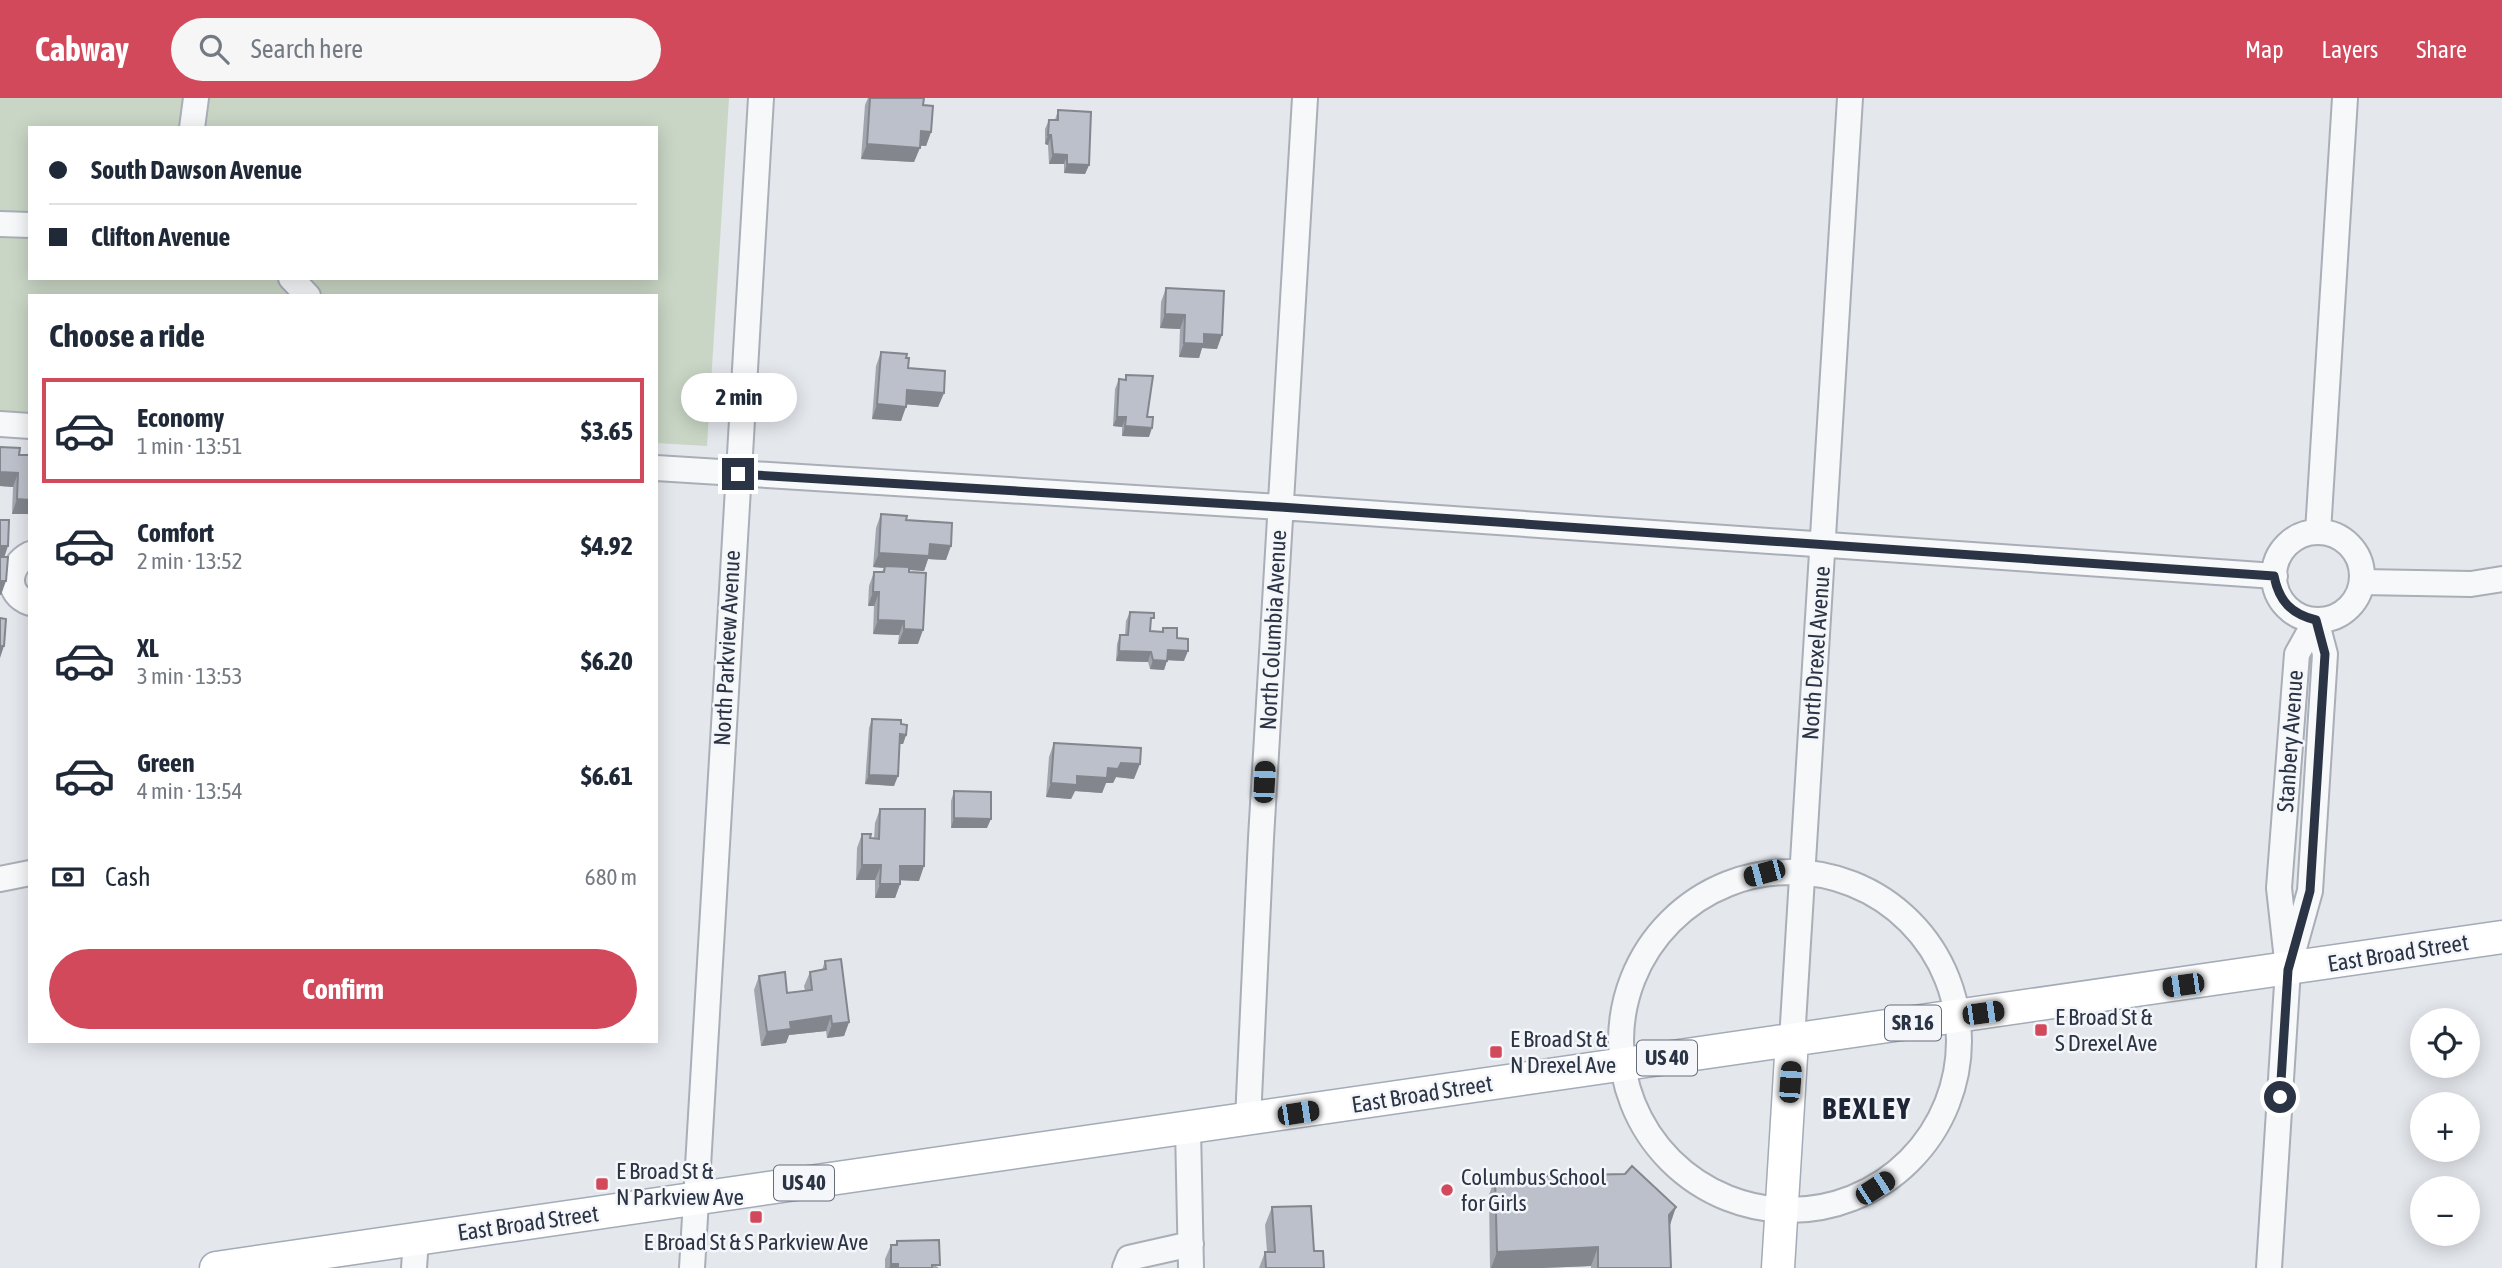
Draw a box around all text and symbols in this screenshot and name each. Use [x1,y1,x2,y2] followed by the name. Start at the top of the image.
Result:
[171,18,661,81] search box
[35,30,129,68] text: Cabway
[195,30,233,68] icon: search
[251,34,363,64] text: Search here
[2245,36,2284,63] text: Map
[2322,36,2378,63] text: Layers
[2416,36,2467,63] text: Share
[91,155,302,185] text: South Dawson Avenue
[91,222,230,252] text: Clifton Avenue
[49,317,205,354] text: Choose a ride
[680,372,796,422] callout: 2 min
[716,384,762,410] text: 2 min
[53,399,116,462] icon: car
[137,403,224,433] text: Economy
[581,416,633,446] text: $3.65
[137,433,243,459] text: 1 min · 13:51
[722,458,754,490] route end
[53,514,116,577] icon: car
[137,518,214,548] text: Comfort
[1255,529,1291,731] street label: North Columbia Avenue
[581,531,633,561] text: $4.92
[137,548,243,574] text: 2 min · 13:52
[709,550,745,746] street label: North Parkview Avenue
[1797,565,1835,741] street label: North Drexel Avenue
[53,629,116,692] icon: car
[137,633,159,663] text: XL
[581,646,633,676] text: $6.20
[137,663,243,689] text: 3 min · 13:53
[2272,669,2308,813] street label: Stanbery Avenue
[53,744,116,807] icon: car
[137,748,195,778] text: Green
[1253,760,1276,804] car
[581,761,633,791] text: $6.61
[137,778,243,804] text: 4 min · 13:54
[1741,857,1788,889] car
[49,858,87,896] icon: cash
[105,862,151,892] text: Cash
[585,864,637,890] text: 680 m
[2326,929,2470,977] street label: East Broad Street
[49,949,637,1029] button: Confirm
[2161,972,2206,998] car
[1961,1000,2006,1026] car
[2055,1004,2157,1056] place label: E Broad St & S Drexel Ave
[1885,1006,1941,1040] road number: SR 16
[2410,1008,2480,1246] map controls
[2410,1008,2480,1078] button: locate
[2033,1022,2049,1038] marker: E Broad St & S Drexel Ave
[1510,1026,1616,1078] place label: E Broad St & N Drexel Ave
[1637,1040,1697,1076] road number: US 40
[1488,1044,1504,1060] marker: E Broad St & N Drexel Ave
[1779,1060,1802,1104] car
[1350,1070,1494,1118] street label: East Broad Street
[2264,1081,2296,1113] route start
[1822,1091,1912,1125] district label: BEXLEY
[2410,1092,2480,1162] button: +
[1276,1099,1321,1127] car
[616,1158,744,1210] place label: E Broad St & N Parkview Ave
[1461,1164,1606,1216] place label: Columbus School for Girls
[774,1166,834,1200] road number: US 40
[1852,1168,1899,1208] car
[594,1176,610,1192] marker: E Broad St & N Parkview Ave
[2410,1176,2480,1246] button: −
[1439,1182,1455,1198] marker: Columbus School for Girls
[456,1200,600,1246] street label: East Broad Street
[748,1209,764,1225] marker: E Broad St & S Parkview Ave
[644,1229,868,1255] place label: E Broad St & S Parkview Ave

